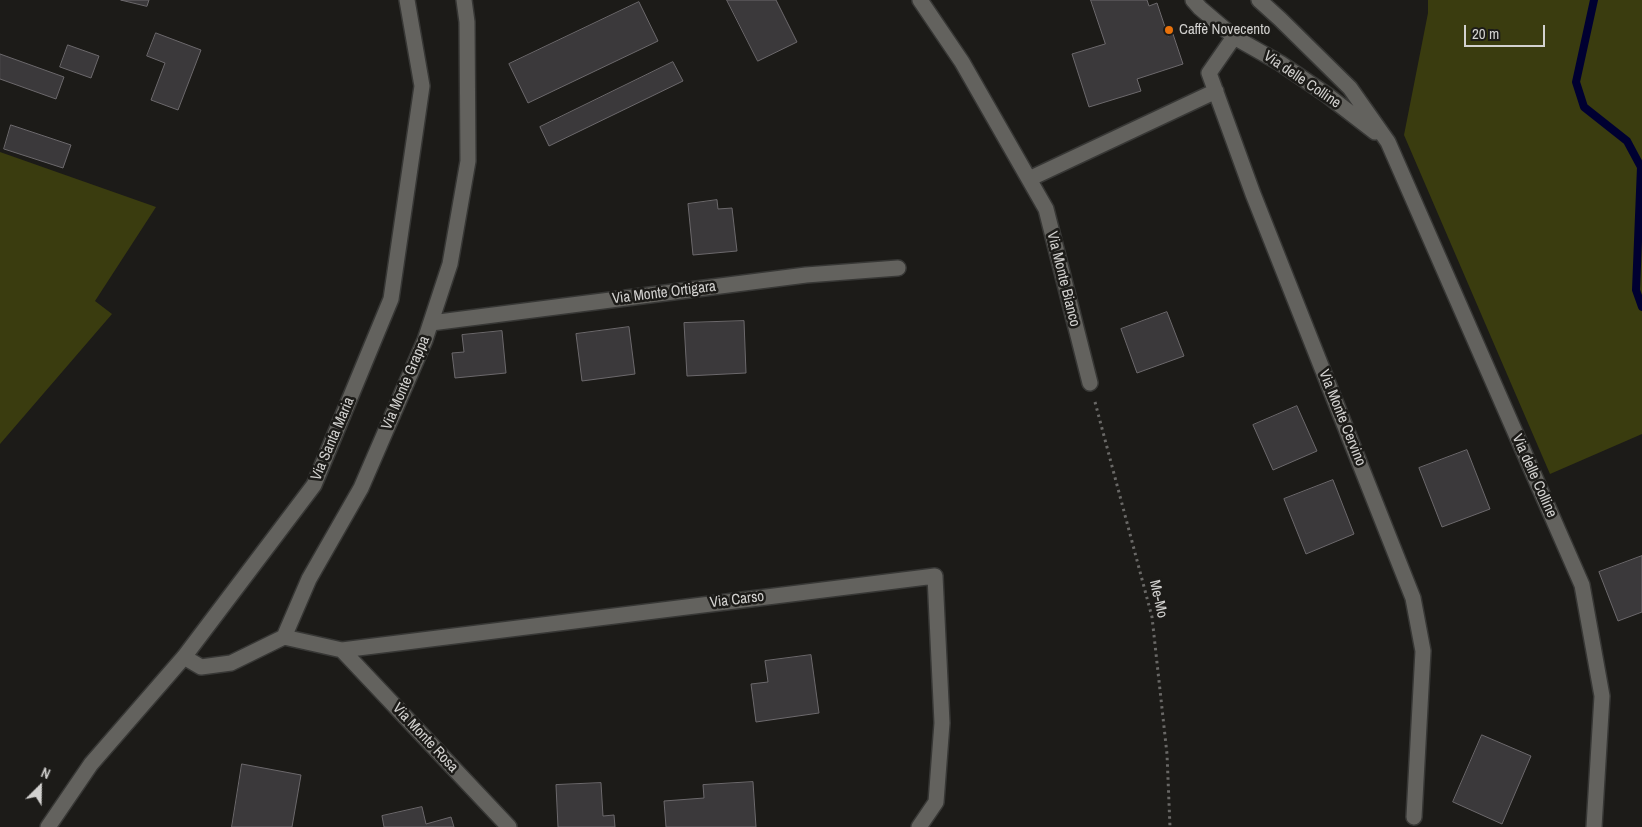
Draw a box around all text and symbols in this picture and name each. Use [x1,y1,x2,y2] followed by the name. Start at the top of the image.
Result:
[1467,15,1548,47] scale bar
[1179,21,1270,39] place label: Caffè Novecento
[1472,23,1499,44] text: 20 m
[1163,24,1175,36] marker: Caffè Novecento
[1260,48,1344,112] street label: Via delle Colline
[1042,229,1084,329] street label: Via Monte Bianco
[611,278,717,308] street label: Via Monte Ortigara
[378,333,434,433] street label: Via Monte Grappa
[1314,367,1370,469] street label: Via Monte Cervino
[307,395,359,483] street label: Via Santa Maria
[1508,432,1560,520] street label: Via delle Colline
[1145,578,1171,620] street label: Me-Mo
[709,588,765,612] street label: Via Carso
[388,700,462,776] street label: Via Monte Rosa
[15,762,65,812] north arrow
[39,763,53,783] text: N

